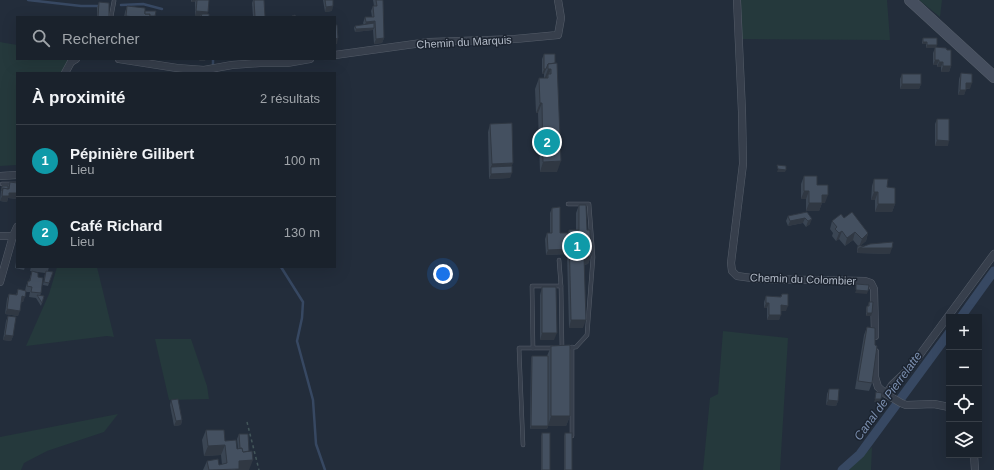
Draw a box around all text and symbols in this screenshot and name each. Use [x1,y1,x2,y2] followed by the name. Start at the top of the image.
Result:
[16,16,336,60] search box
[30,27,52,49] icon: search
[62,30,140,47] text: Rechercher
[416,33,512,50] street label: Chemin du Marquis
[32,88,126,107] text: À proximité
[260,91,320,106] text: 2 résultats
[534,127,560,157] pin: 2
[70,145,194,162] text: Pépinière Gilibert
[41,153,49,168] text: 1
[284,153,320,168] text: 100 m
[70,162,95,177] text: Lieu
[70,217,163,234] text: Café Richard
[41,225,49,240] text: 2
[284,225,320,240] text: 130 m
[564,231,590,261] pin: 1
[70,234,95,249] text: Lieu
[433,264,453,284] your location
[750,271,857,287] street label: Chemin du Colombier
[946,314,982,458] map controls
[946,314,982,350] button: +
[851,349,925,443] water label: Canal de Pierrelatte
[946,350,982,386] button: −
[946,386,982,422] button: locate
[946,422,982,458] button: layers

